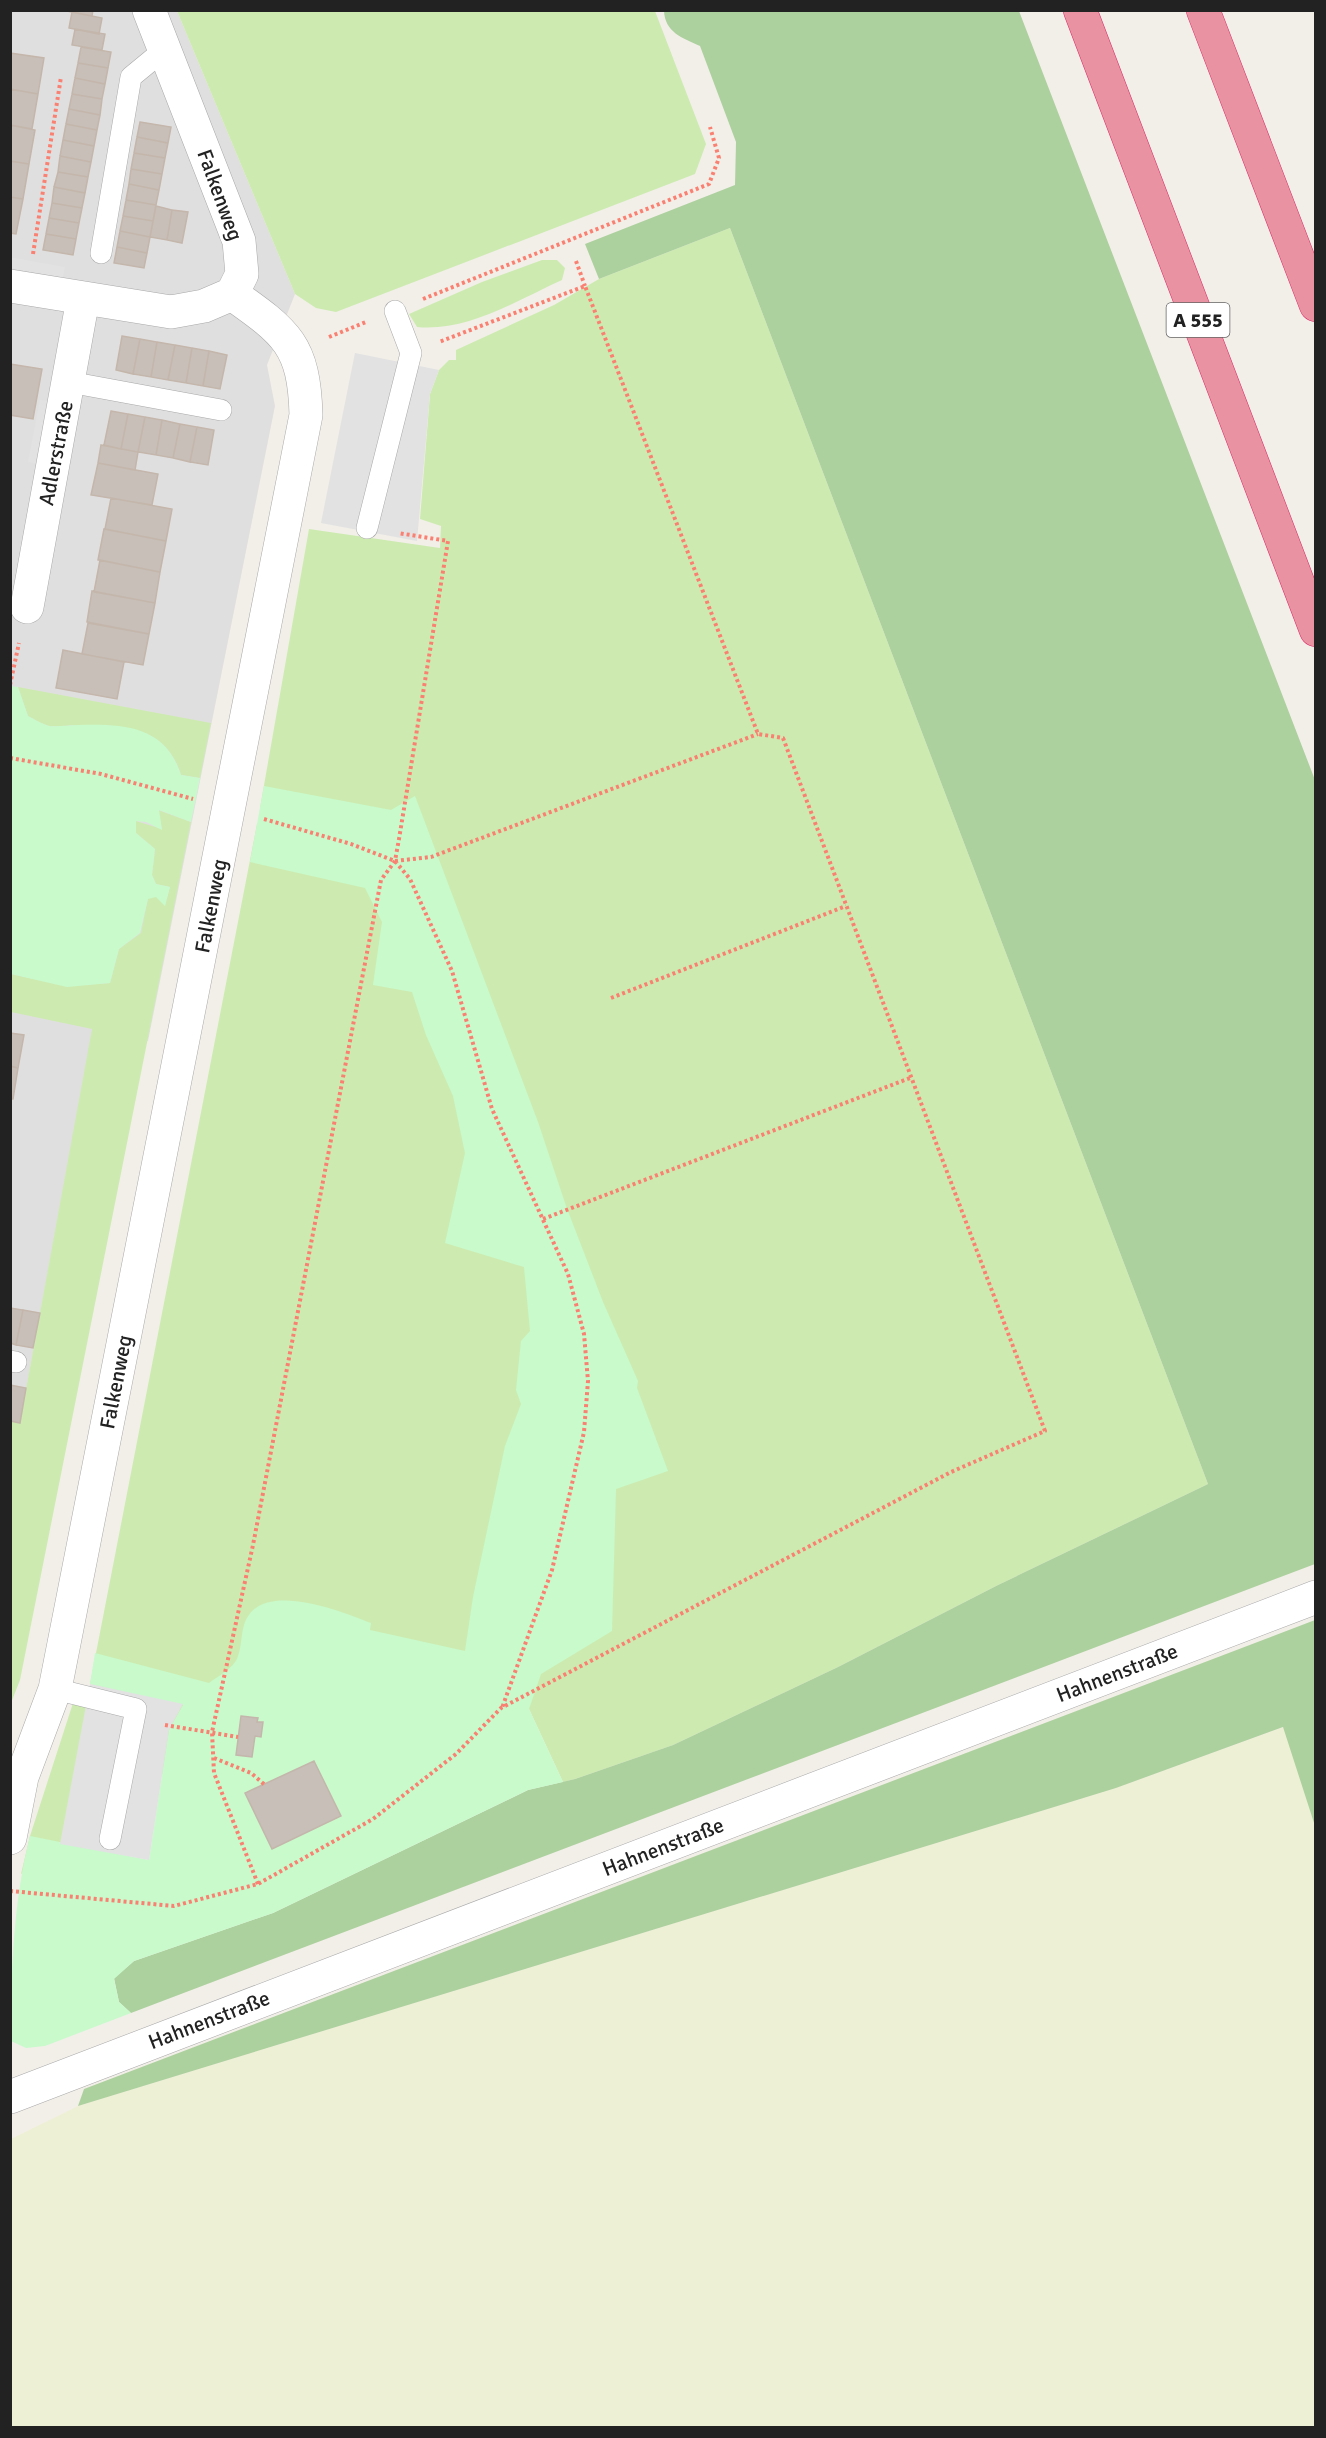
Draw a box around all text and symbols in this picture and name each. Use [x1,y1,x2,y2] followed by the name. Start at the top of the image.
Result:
[191,146,249,244] street label: Falkenweg
[1166,303,1230,337] road number: A 555
[33,398,79,508] street label: Adlerstraße
[189,857,233,955] street label: Falkenweg
[94,1333,138,1431] street label: Falkenweg
[1053,1638,1181,1708] street label: Hahnenstraße
[599,1812,727,1882] street label: Hahnenstraße
[145,1985,273,2055] street label: Hahnenstraße

